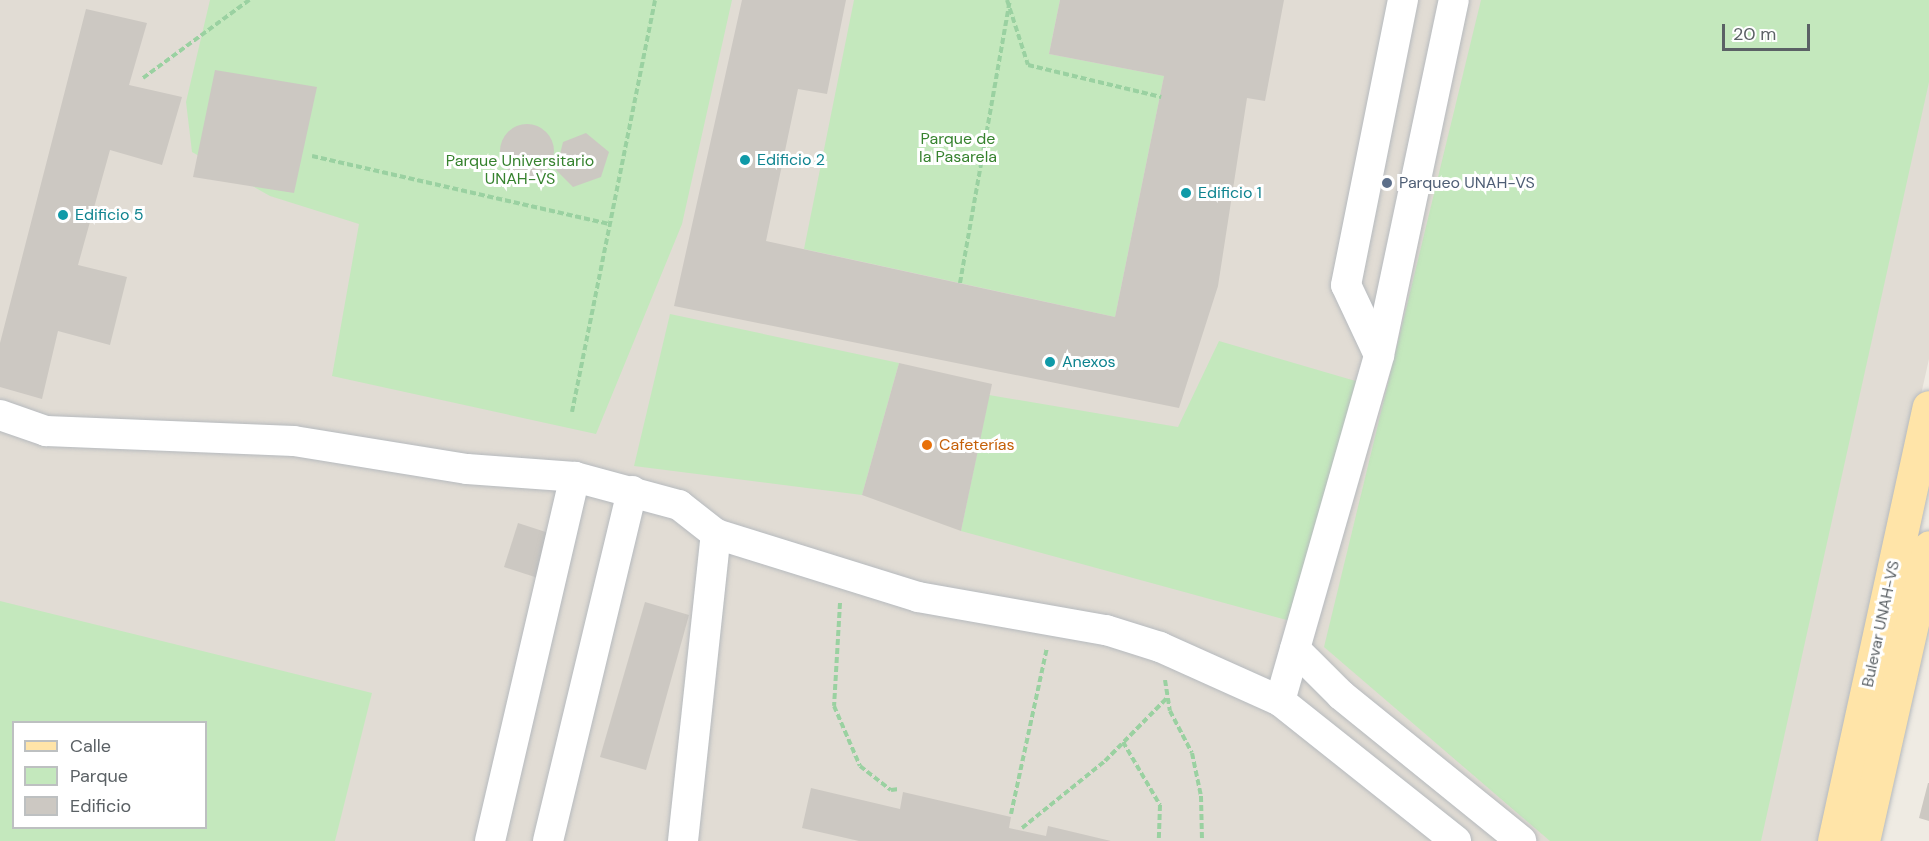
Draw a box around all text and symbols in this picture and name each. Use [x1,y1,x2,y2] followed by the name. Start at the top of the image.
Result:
[1725,12,1814,50] scale bar
[1733,22,1776,46] text: 20 m
[919,129,997,167] park label: Parque de la Pasarela
[757,150,825,170] place label: Edificio 2
[446,151,594,189] park label: Parque Universitario UNAH-VS
[738,153,752,167] marker: Edificio 2
[1399,173,1535,193] place label: Parqueo UNAH-VS
[1380,176,1394,190] marker: Parqueo UNAH-VS
[1198,183,1262,203] place label: Edificio 1
[1179,186,1193,200] marker: Edificio 1
[75,205,143,225] place label: Edificio 5
[56,208,70,222] marker: Edificio 5
[1062,352,1116,372] place label: Anexos
[1043,355,1057,369] marker: Anexos
[939,435,1014,455] place label: Cafeterías
[920,438,934,452] marker: Cafeterías
[1858,559,1904,689] street label: Bulevar UNAH-VS
[12,721,207,829] legend
[70,734,111,758] text: Calle
[70,764,128,788] text: Parque
[70,794,131,818] text: Edificio

